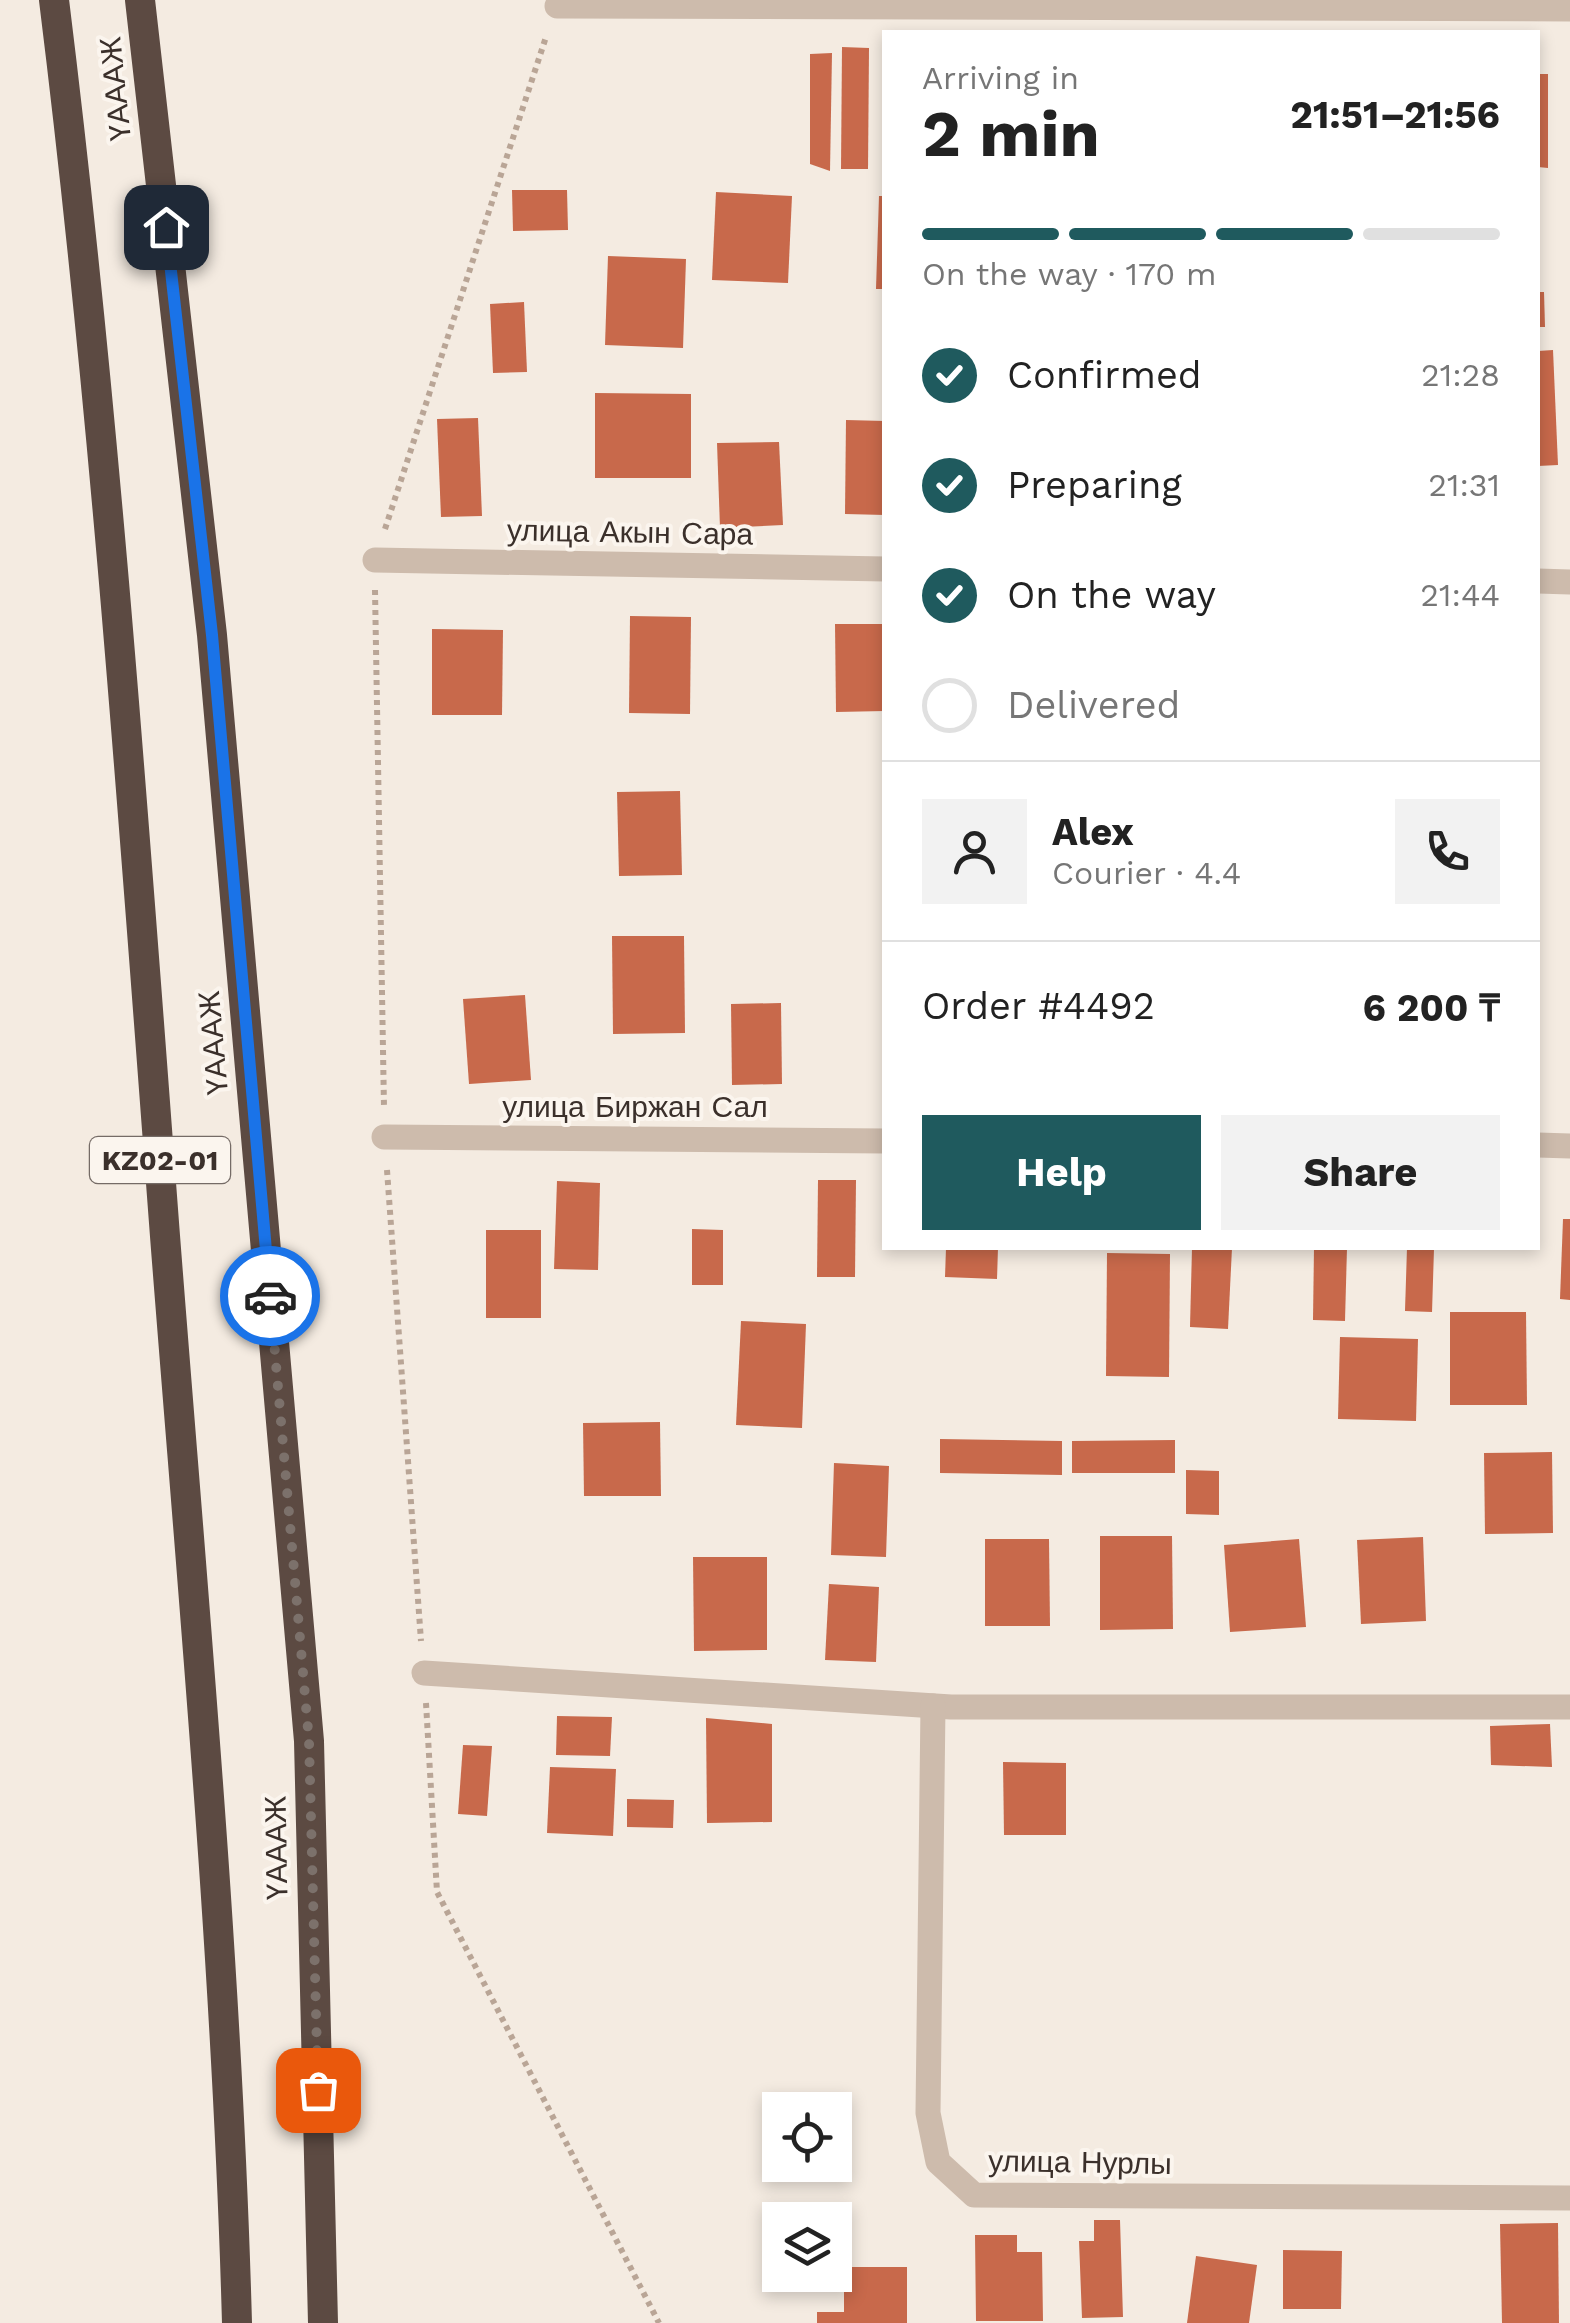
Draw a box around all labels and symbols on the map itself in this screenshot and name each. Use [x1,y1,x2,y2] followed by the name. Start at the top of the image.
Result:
[92,35,138,143] street label: ҮАААЖ
[124,185,209,270] pin
[507,512,754,552] street label: улица Акын Сара
[191,989,235,1097] street label: ҮАААЖ
[502,1089,768,1124] street label: улица Биржан Сал
[90,1137,230,1183] road number: KZ02-01
[220,1246,320,1346] courier
[258,1795,294,1901] street label: ҮАААЖ
[276,2048,361,2133] pin
[988,2143,1172,2181] street label: улица Нурлы

